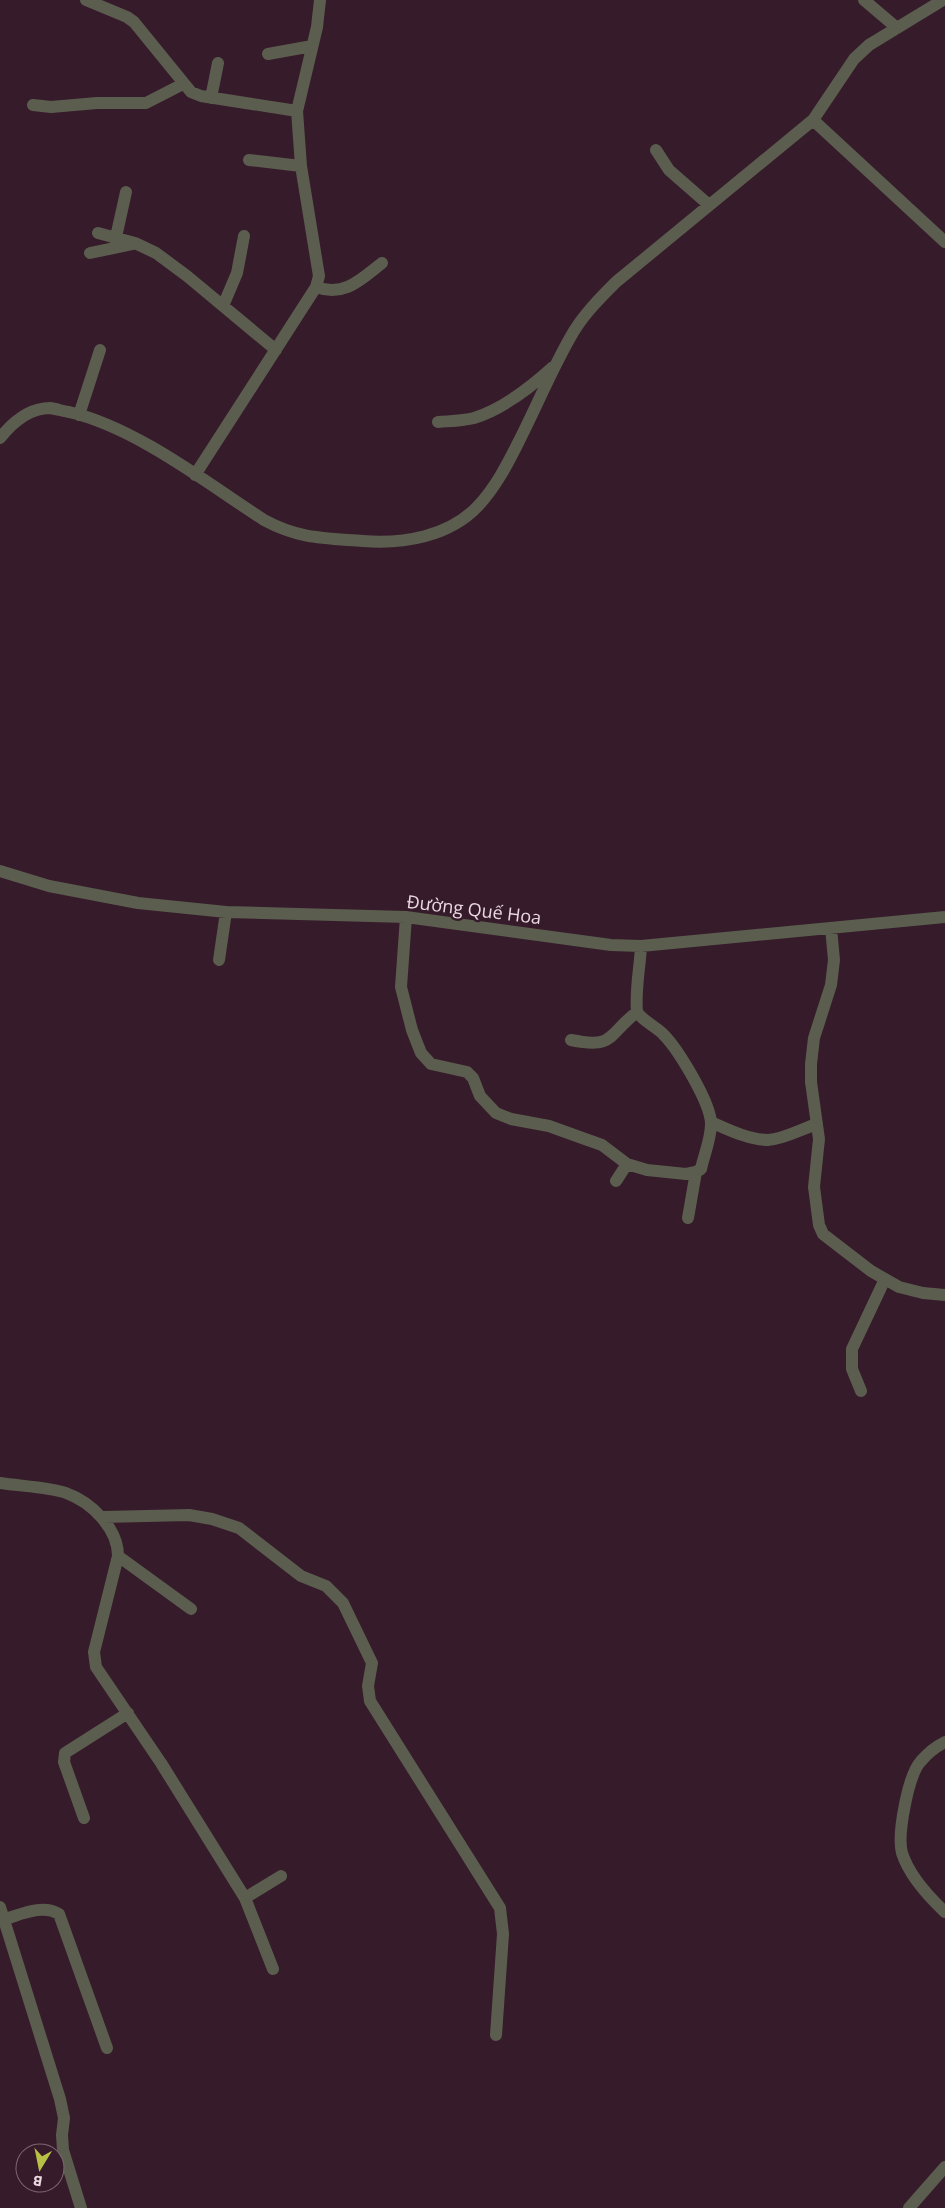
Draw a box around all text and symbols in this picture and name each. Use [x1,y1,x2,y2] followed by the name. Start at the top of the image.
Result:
[405,889,543,929] street label: Đường Quế Hoa
[15,2143,65,2193] north arrow
[31,2171,44,2191] text: B

